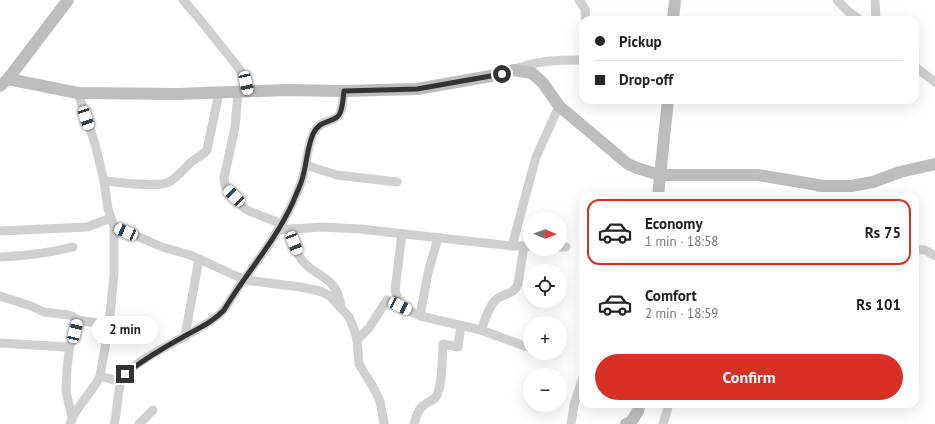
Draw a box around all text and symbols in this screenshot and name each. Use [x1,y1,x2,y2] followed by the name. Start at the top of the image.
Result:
[619,32,662,51] text: Pickup
[493,65,511,83] route start
[238,70,254,96] car
[619,70,673,89] text: Drop-off
[77,105,95,131] car
[221,183,247,209] car
[523,212,567,256] north arrow
[523,212,567,412] map controls
[597,214,633,250] icon: car
[645,214,703,233] text: Economy
[113,222,139,242] car
[865,223,901,242] text: Rs 75
[284,230,304,256] car
[645,233,718,250] text: 1 min · 18:58
[523,264,567,308] button: locate
[597,286,633,322] icon: car
[645,286,697,305] text: Comfort
[387,295,413,317] car
[856,295,901,314] text: Rs 101
[645,305,718,322] text: 2 min · 18:59
[92,316,158,344] callout: 2 min
[523,316,567,360] button: +
[66,318,84,344] car
[109,321,141,338] text: 2 min
[595,354,903,400] button: Confirm
[116,365,134,383] route end
[523,368,567,412] button: −

